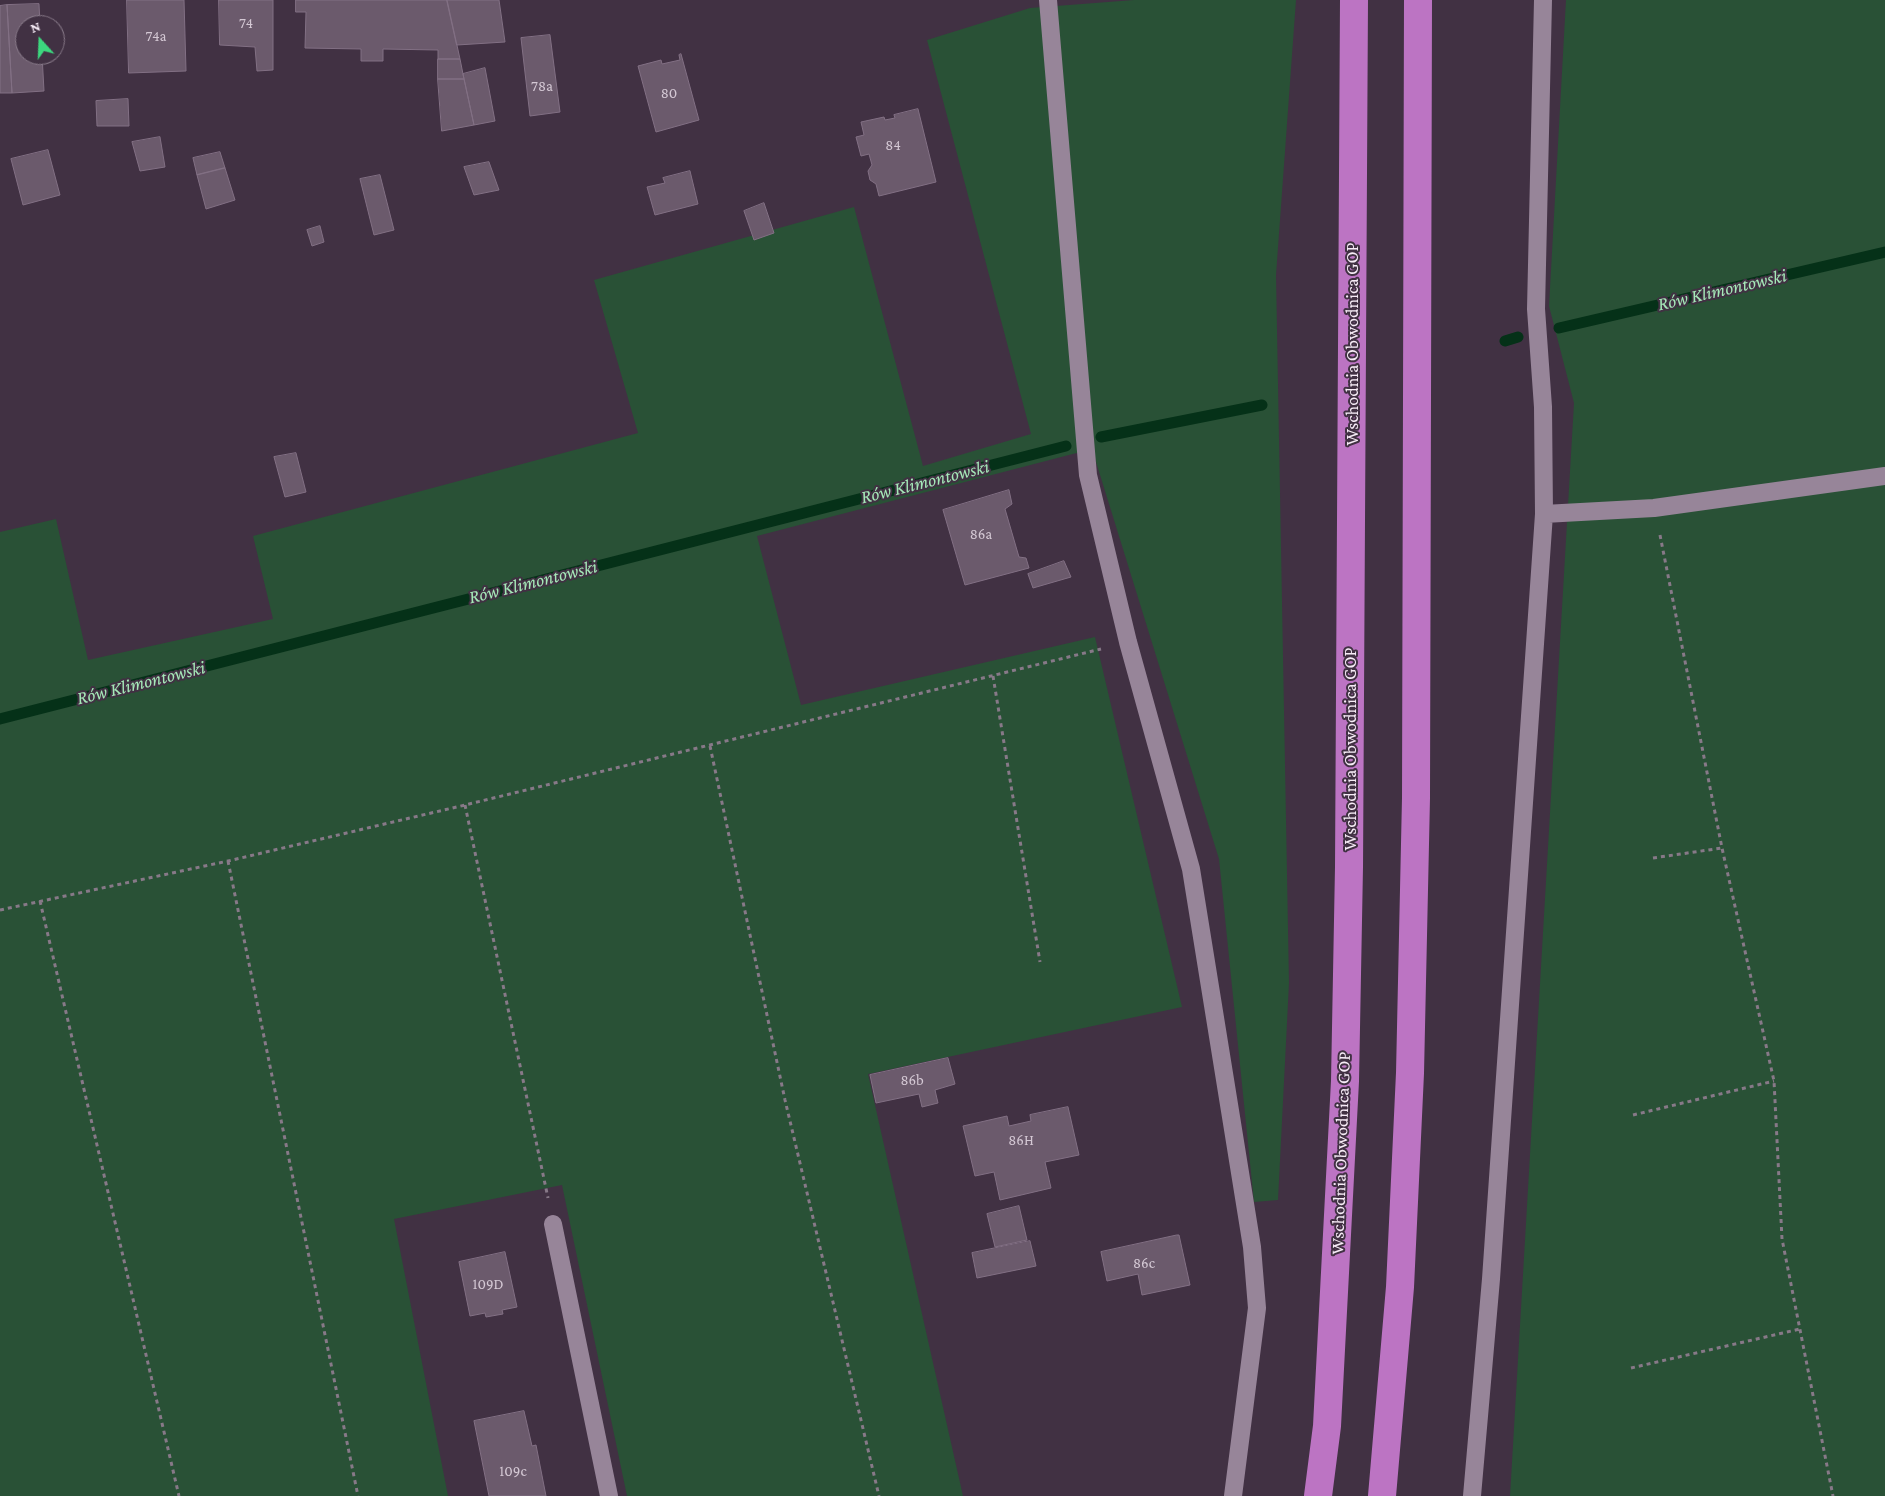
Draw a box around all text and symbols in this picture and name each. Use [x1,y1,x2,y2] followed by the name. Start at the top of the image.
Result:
[239,14,253,32] house number: 74
[15,15,65,65] north arrow
[28,18,42,36] text: N
[145,27,167,45] house number: 74a
[531,77,553,95] house number: 78a
[661,84,677,102] house number: 80
[885,136,901,154] house number: 84
[1341,242,1363,446] street label: Wschodnia Obwodnica GOP
[1655,264,1789,316] water label: Rów Klimontowski
[858,455,992,509] water label: Rów Klimontowski
[970,525,992,543] house number: 86a
[466,555,600,609] water label: Rów Klimontowski
[1339,647,1361,851] street label: Wschodnia Obwodnica GOP
[74,656,208,710] water label: Rów Klimontowski
[1327,1051,1355,1255] street label: Wschodnia Obwodnica GOP
[900,1071,924,1089] house number: 86b
[1008,1131,1034,1149] house number: 86H
[1133,1254,1155,1272] house number: 86c
[472,1275,504,1293] house number: 109D
[499,1462,527,1480] house number: 109c

